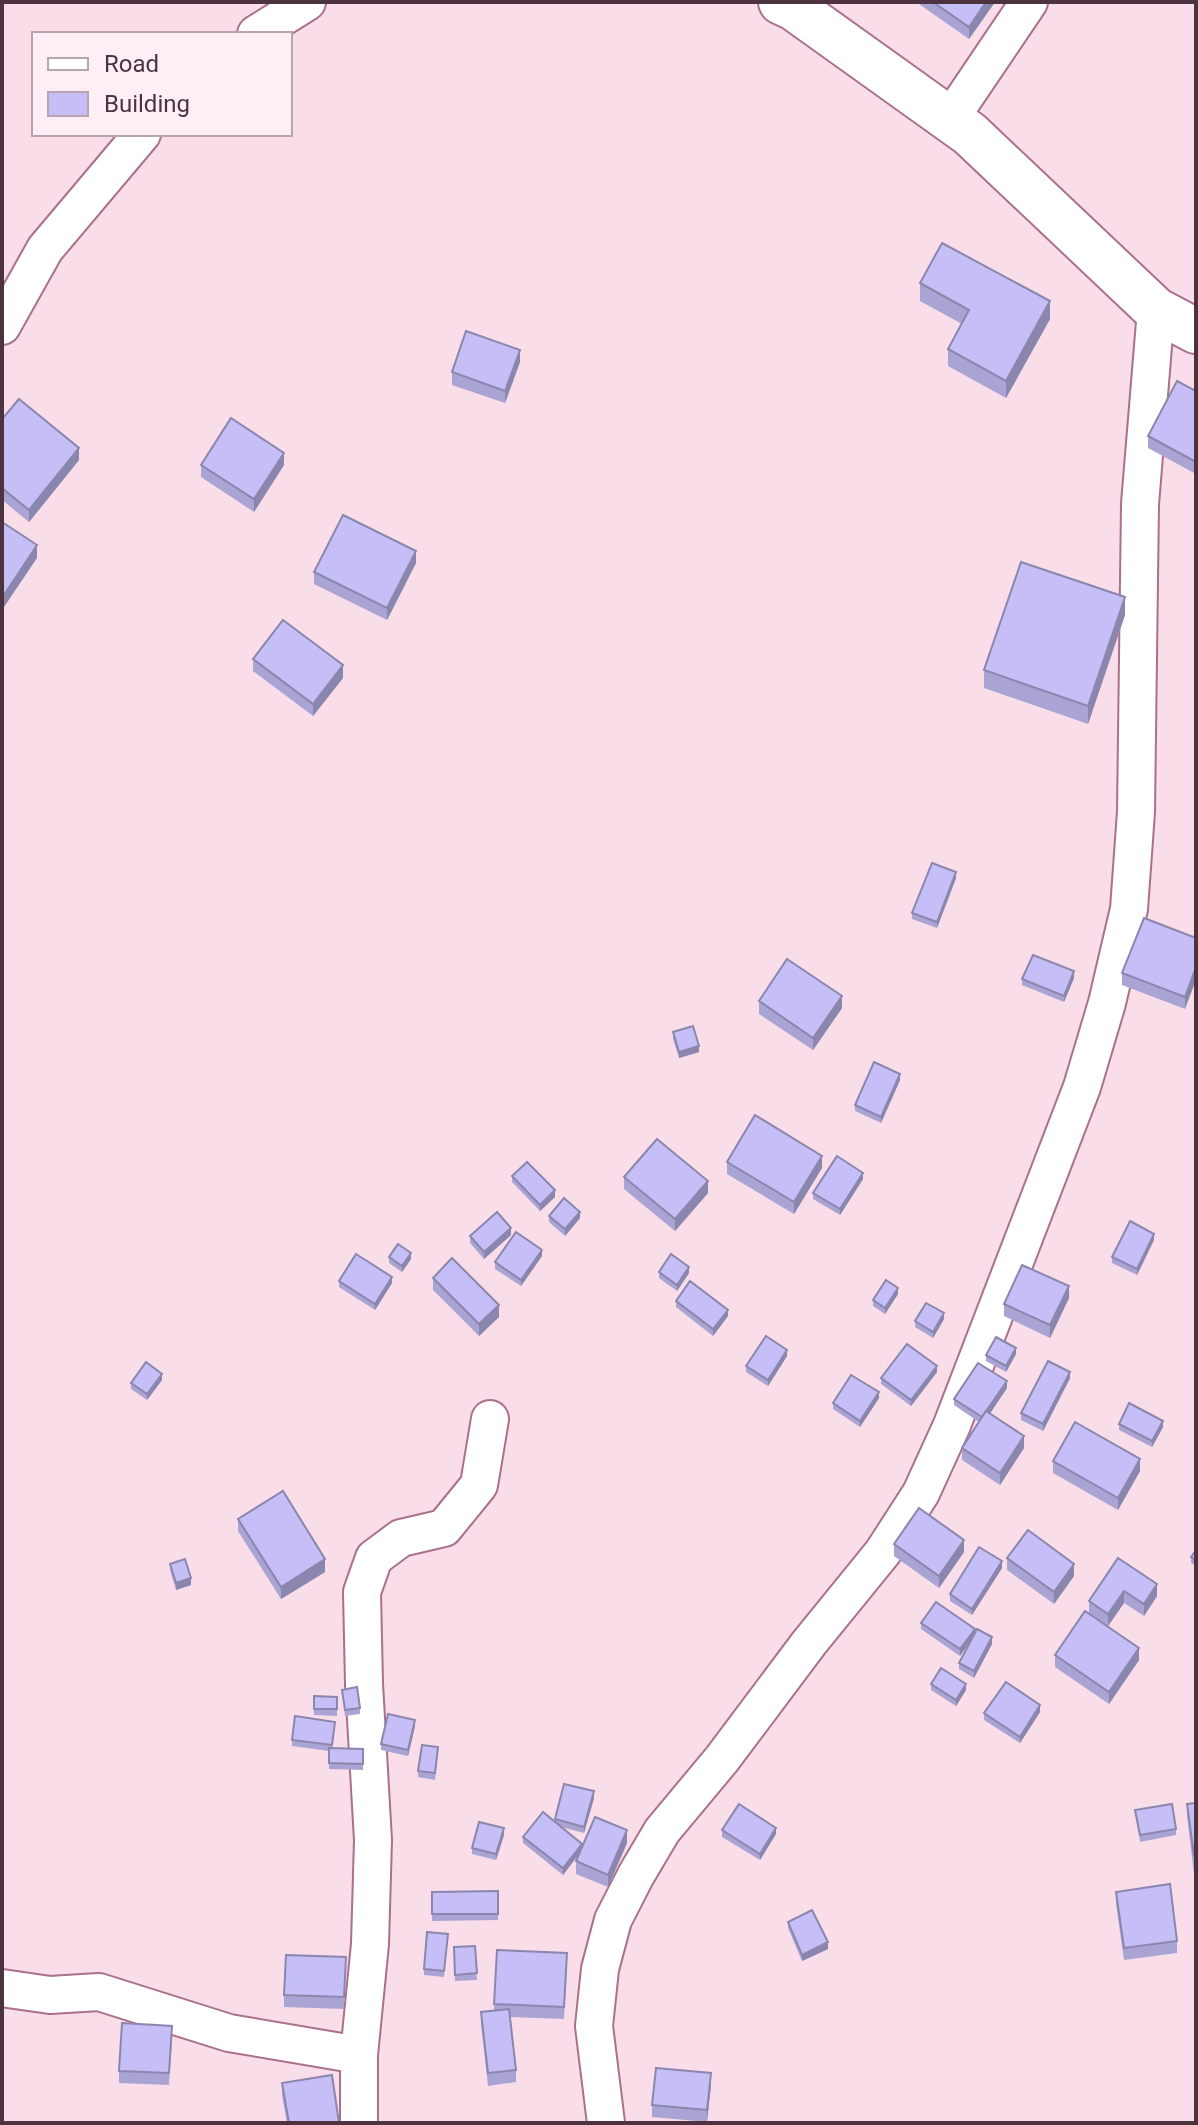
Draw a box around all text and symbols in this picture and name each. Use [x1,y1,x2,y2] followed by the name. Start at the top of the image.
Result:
[32,32,292,136] legend
[104,50,159,78] text: Road
[104,90,190,118] text: Building

